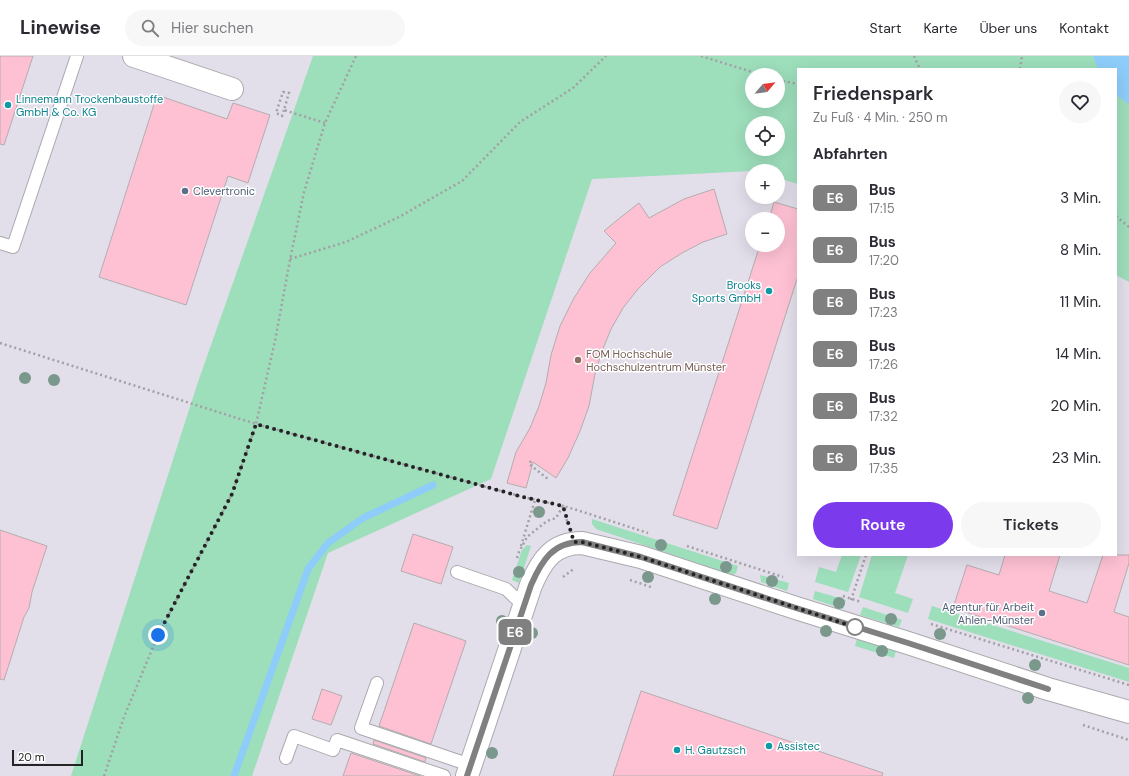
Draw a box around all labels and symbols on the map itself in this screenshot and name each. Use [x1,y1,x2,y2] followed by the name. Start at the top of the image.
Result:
[745,68,785,108] north arrow
[16,92,163,119] place label: Linnemann Trockenbaustoffe GmbH & Co. KG
[3,100,13,110] marker: Linnemann Trockenbaustoffe GmbH & Co. KG
[193,184,255,198] place label: Clevertronic
[180,186,190,196] marker: Clevertronic
[692,278,761,305] place label: Brooks Sports GmbH
[764,286,774,296] marker: Brooks Sports GmbH
[586,347,726,374] place label: FOM Hochschule Hochschulzentrum Münster
[573,355,583,365] marker: FOM Hochschule Hochschulzentrum Münster
[942,600,1034,627] place label: Agentur für Arbeit Ahlen-Münster
[1037,608,1047,618] marker: Agentur für Arbeit Ahlen-Münster
[846,618,864,636] unlabelled marker
[497,619,533,645] line badge: E6
[148,625,168,645] your location
[777,739,820,753] place label: Assistec
[764,741,774,751] marker: Assistec
[685,743,746,757] place label: H. Gautzsch
[672,745,682,755] marker: H. Gautzsch
[12,748,83,767] scale bar

